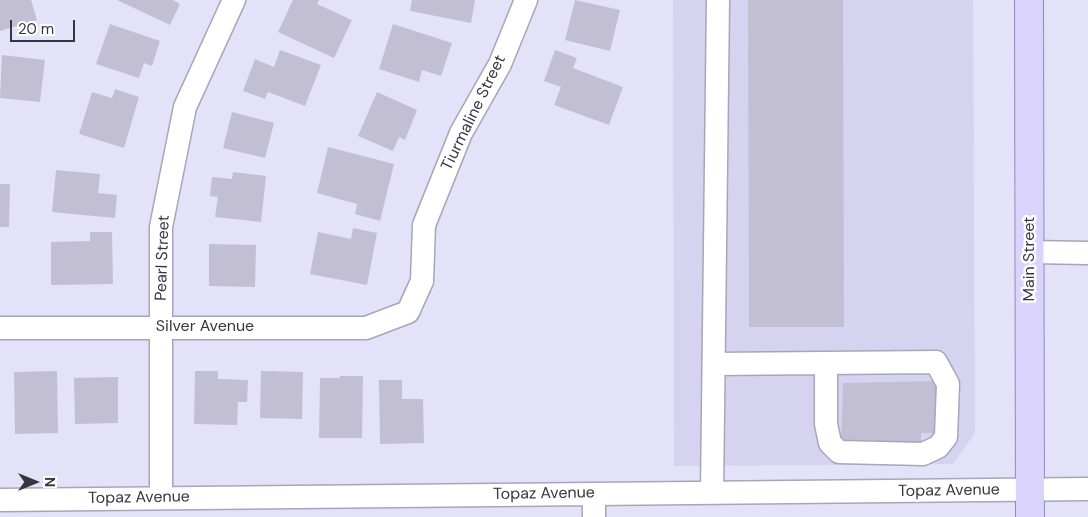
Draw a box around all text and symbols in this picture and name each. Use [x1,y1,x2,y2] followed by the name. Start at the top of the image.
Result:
[12,10,78,42] scale bar
[18,19,54,39] text: 20 m
[438,52,510,174] street label: Tiurmaline Street
[152,215,174,301] street label: Pearl Street
[1020,217,1040,301] street label: Main Street
[156,317,254,337] street label: Silver Avenue
[10,457,60,507] north arrow
[41,477,59,487] text: N
[898,481,1000,501] street label: Topaz Avenue
[493,484,595,504] street label: Topaz Avenue
[88,488,190,508] street label: Topaz Avenue

